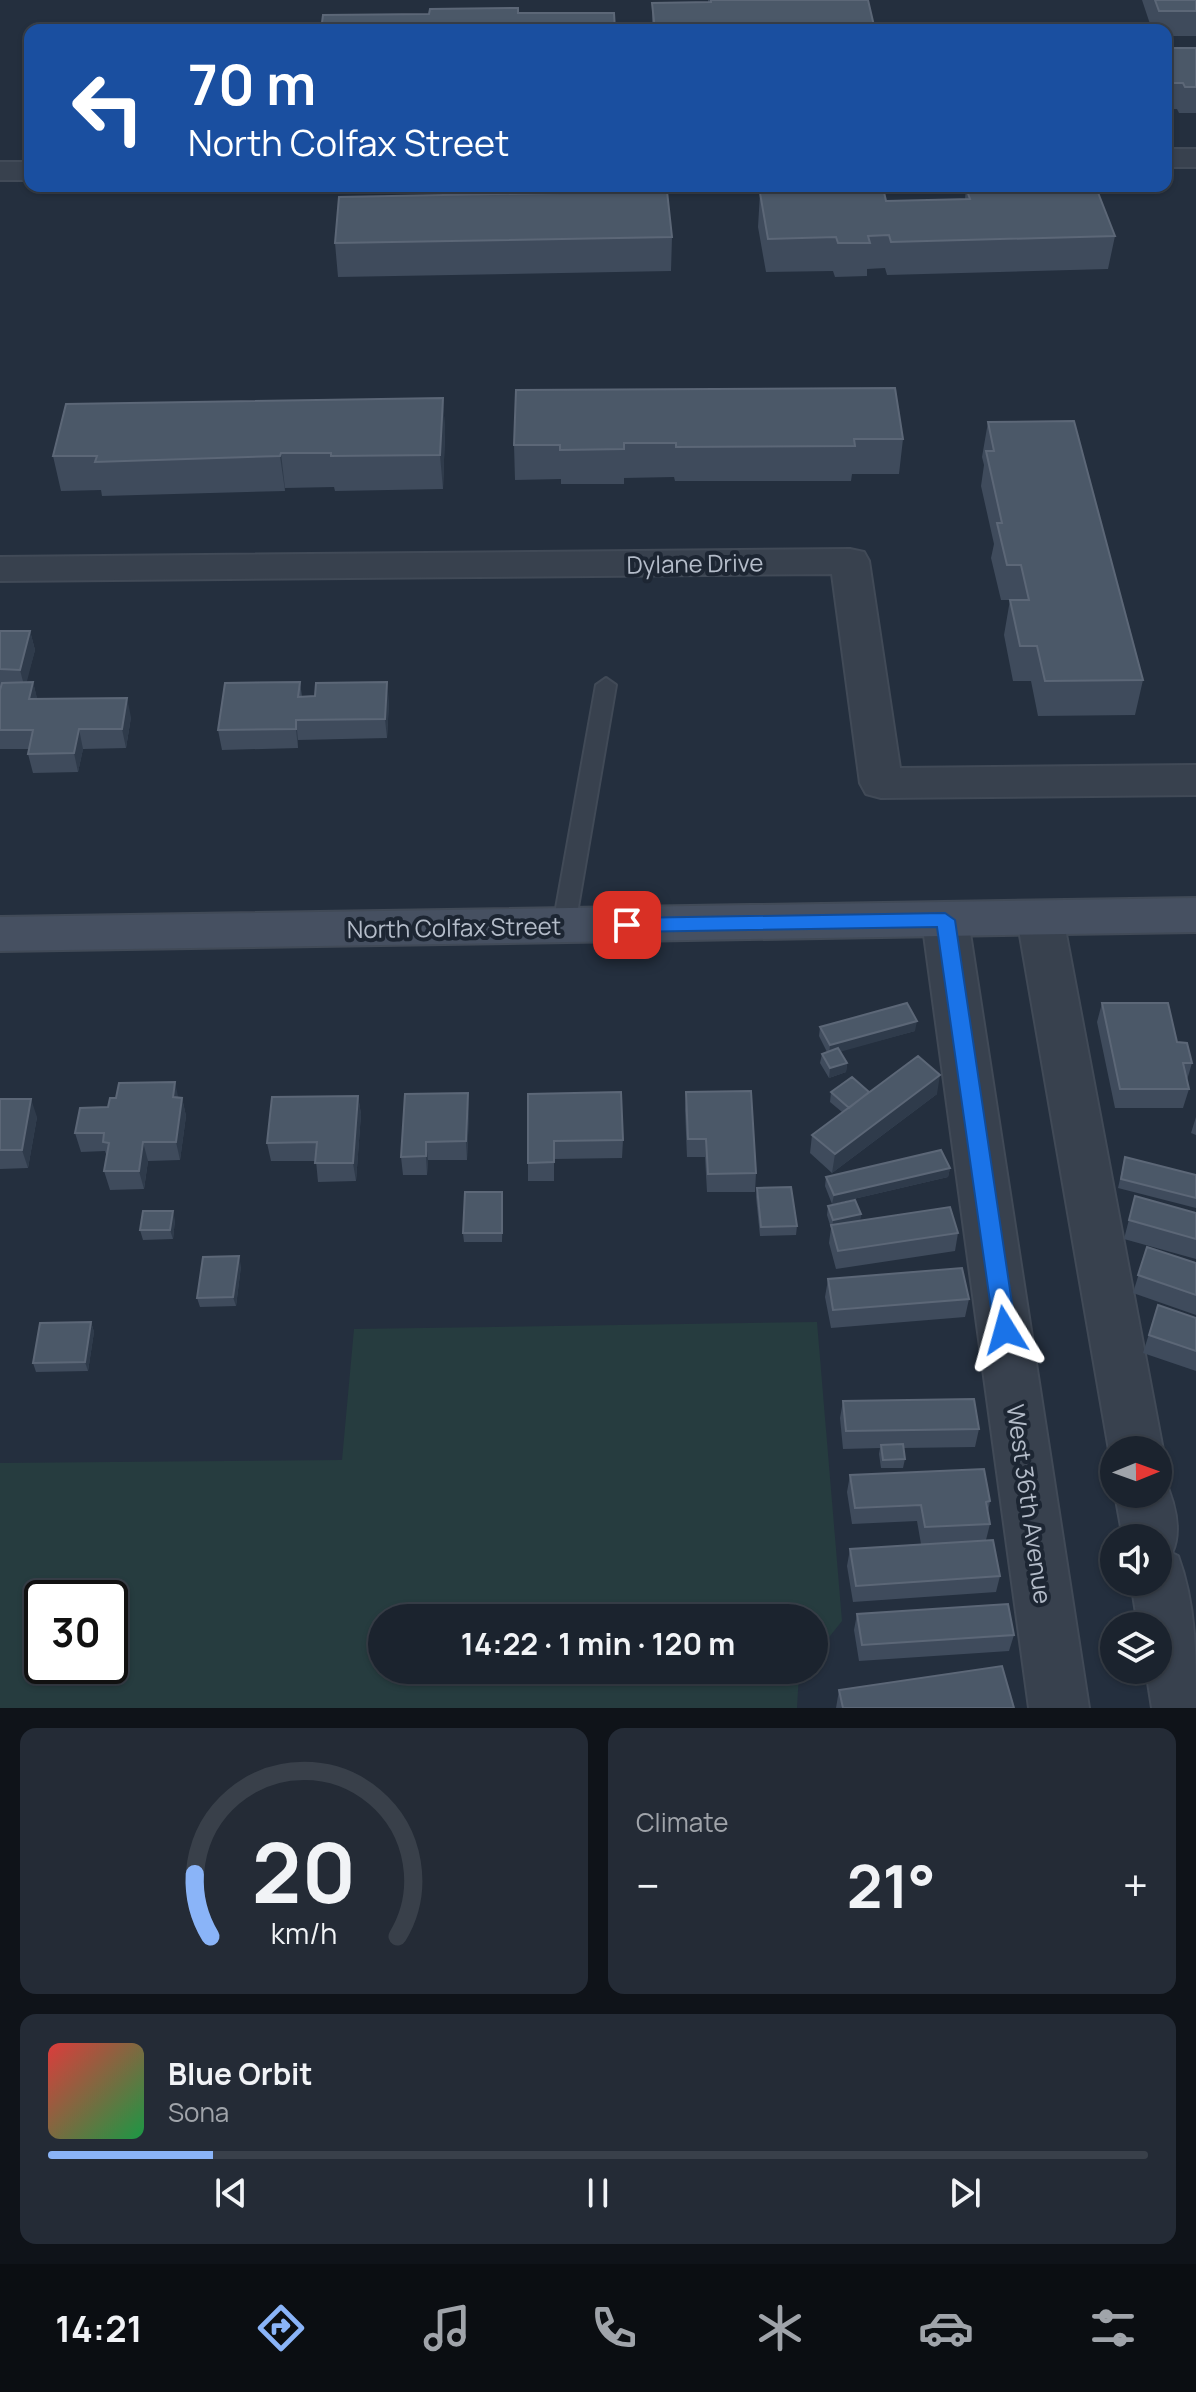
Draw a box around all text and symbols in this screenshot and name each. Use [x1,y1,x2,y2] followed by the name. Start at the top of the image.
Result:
[188,45,316,122] text: 70 m
[56,56,160,160] icon: left
[188,118,510,167] text: North Colfax Street
[626,545,764,581] street label: Dylane Drive
[593,891,661,959] pin
[605,903,649,947] icon: arrive
[347,909,561,945] street label: North Colfax Street
[963,1288,1047,1372] position arrow
[1000,1402,1060,1606] street label: West 36th Avenue
[1100,1436,1172,1508] north arrow
[1100,1436,1172,1684] map controls
[1100,1524,1172,1596] button: sound
[24,1580,128,1684] speed limit sign: 30
[1100,1612,1172,1684] button: layers
[461,1623,735,1664] text: 14:22 · 1 min · 120 m
[636,1804,728,1840] text: Climate
[252,1814,356,1928] text: 20
[847,1844,936,1926] text: 21°
[636,1855,660,1915] text: −
[1123,1855,1148,1915] text: +
[271,1914,337,1953] text: km/h
[168,2053,313,2094] text: Blue Orbit
[168,2094,229,2130] text: Sona
[209,2171,253,2215] icon: previous
[576,2171,620,2215] icon: pause
[943,2171,987,2215] icon: next
[253,2300,309,2356] icon: directions
[419,2300,475,2356] icon: music
[586,2300,642,2356] icon: phone
[752,2300,808,2356] icon: climate
[918,2300,974,2356] icon: car
[1085,2300,1141,2356] icon: filters
[55,2304,142,2353] text: 14:21

